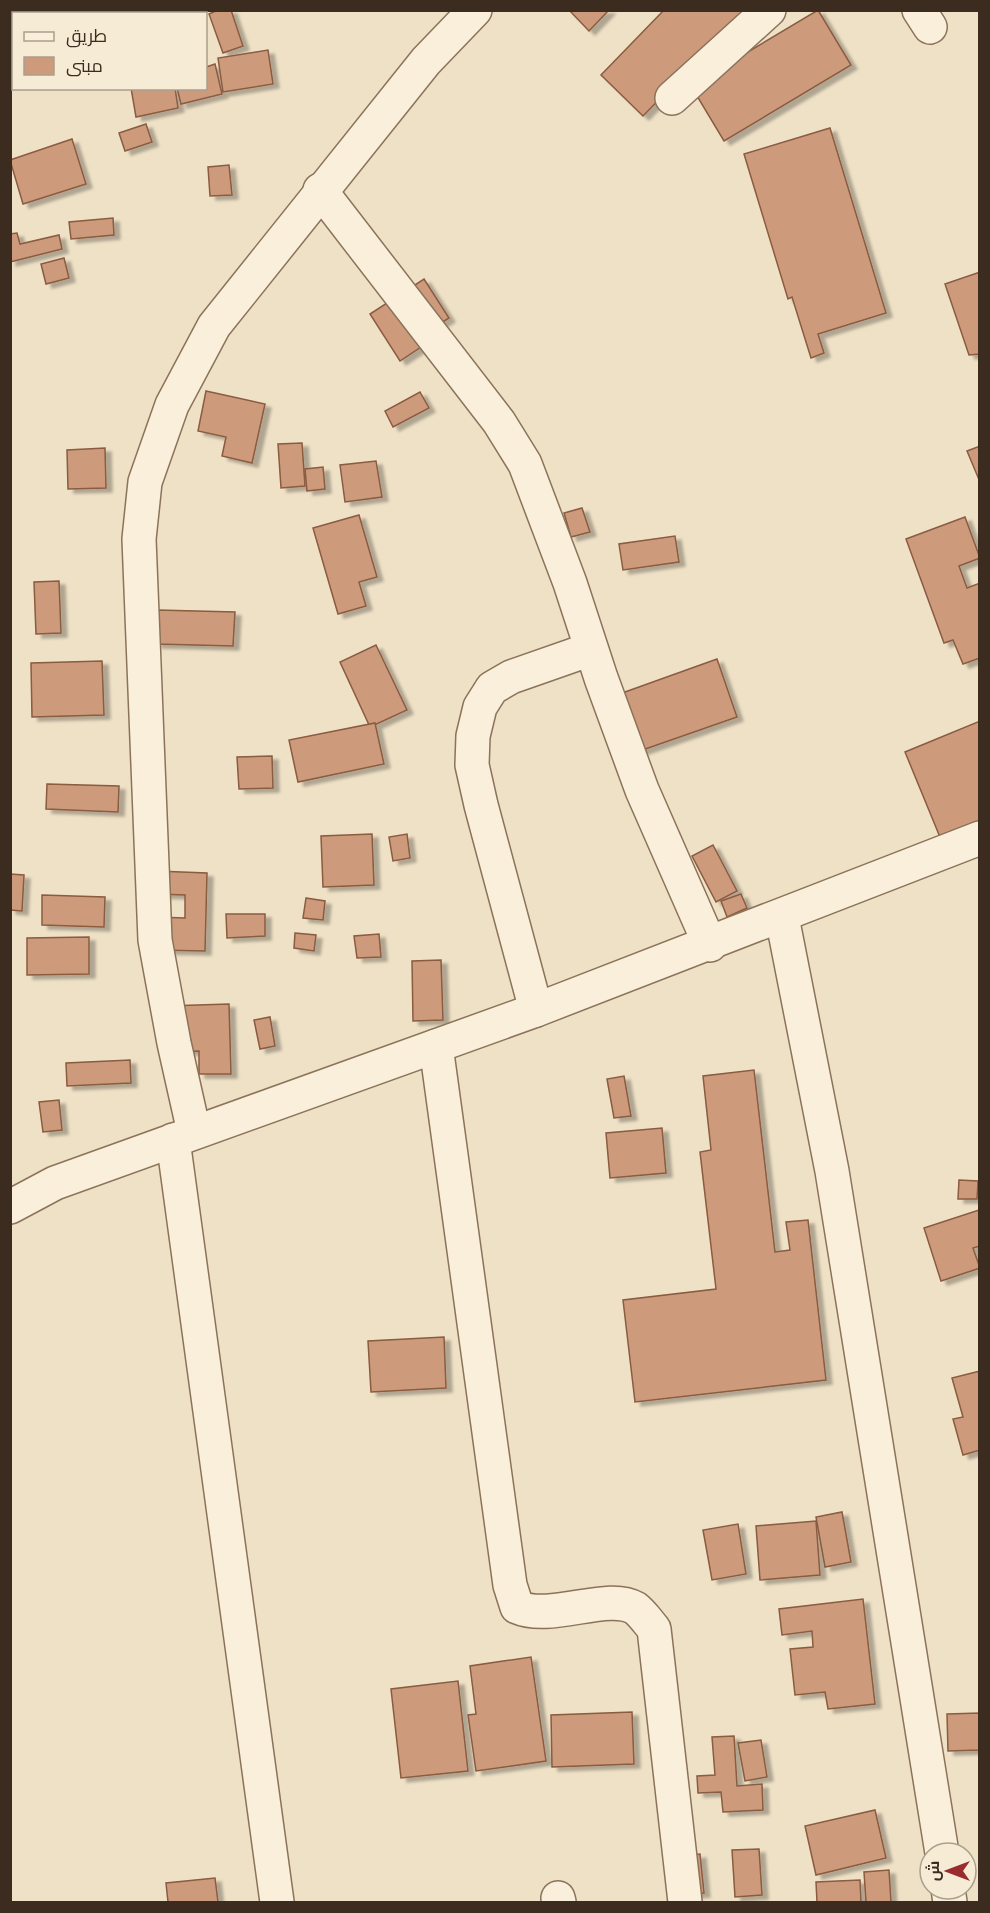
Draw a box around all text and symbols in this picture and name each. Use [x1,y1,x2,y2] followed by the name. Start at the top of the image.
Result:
[12,12,207,90] legend
[66,21,107,48] text: طريق
[66,51,103,78] text: مبنى
[918,1841,978,1901] north arrow
[920,1861,944,1881] text: ش

